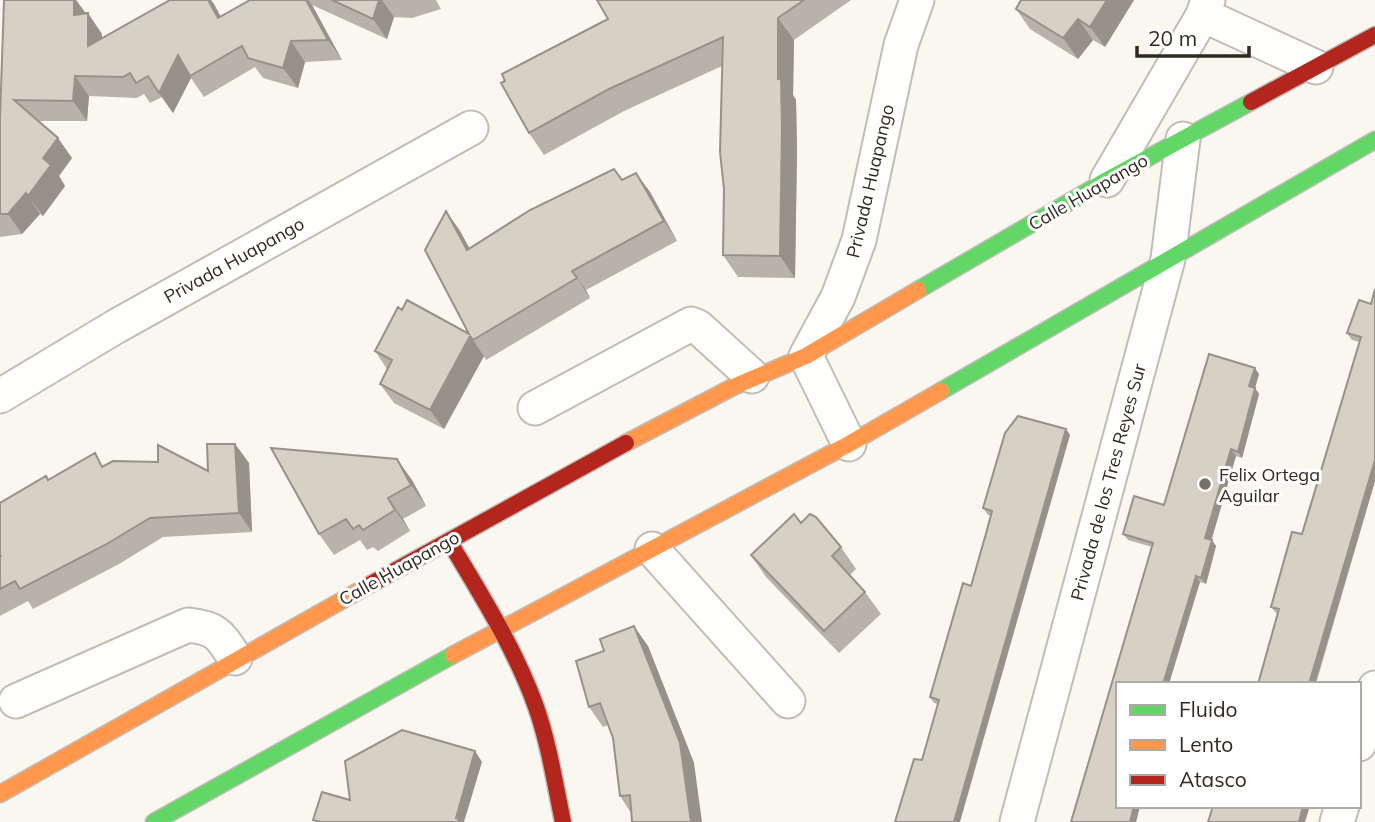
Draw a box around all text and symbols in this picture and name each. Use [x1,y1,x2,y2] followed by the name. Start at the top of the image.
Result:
[1137,14,1249,58] scale bar
[1148,25,1197,51] text: 20 m
[841,102,899,260] street label: Privada Huapango
[1024,149,1152,235] street label: Calle Huapango
[160,212,308,308] street label: Privada Huapango
[1065,360,1151,603] street label: Privada de los Tres Reyes Sur
[1219,463,1320,507] place label: Felix Ortega Aguilar
[1197,476,1213,492] marker: Felix Ortega Aguilar
[335,525,463,611] street label: Calle Huapango
[1116,682,1361,808] legend
[1179,696,1238,722] text: Fluido
[1179,731,1233,757] text: Lento
[1179,766,1247,792] text: Atasco

